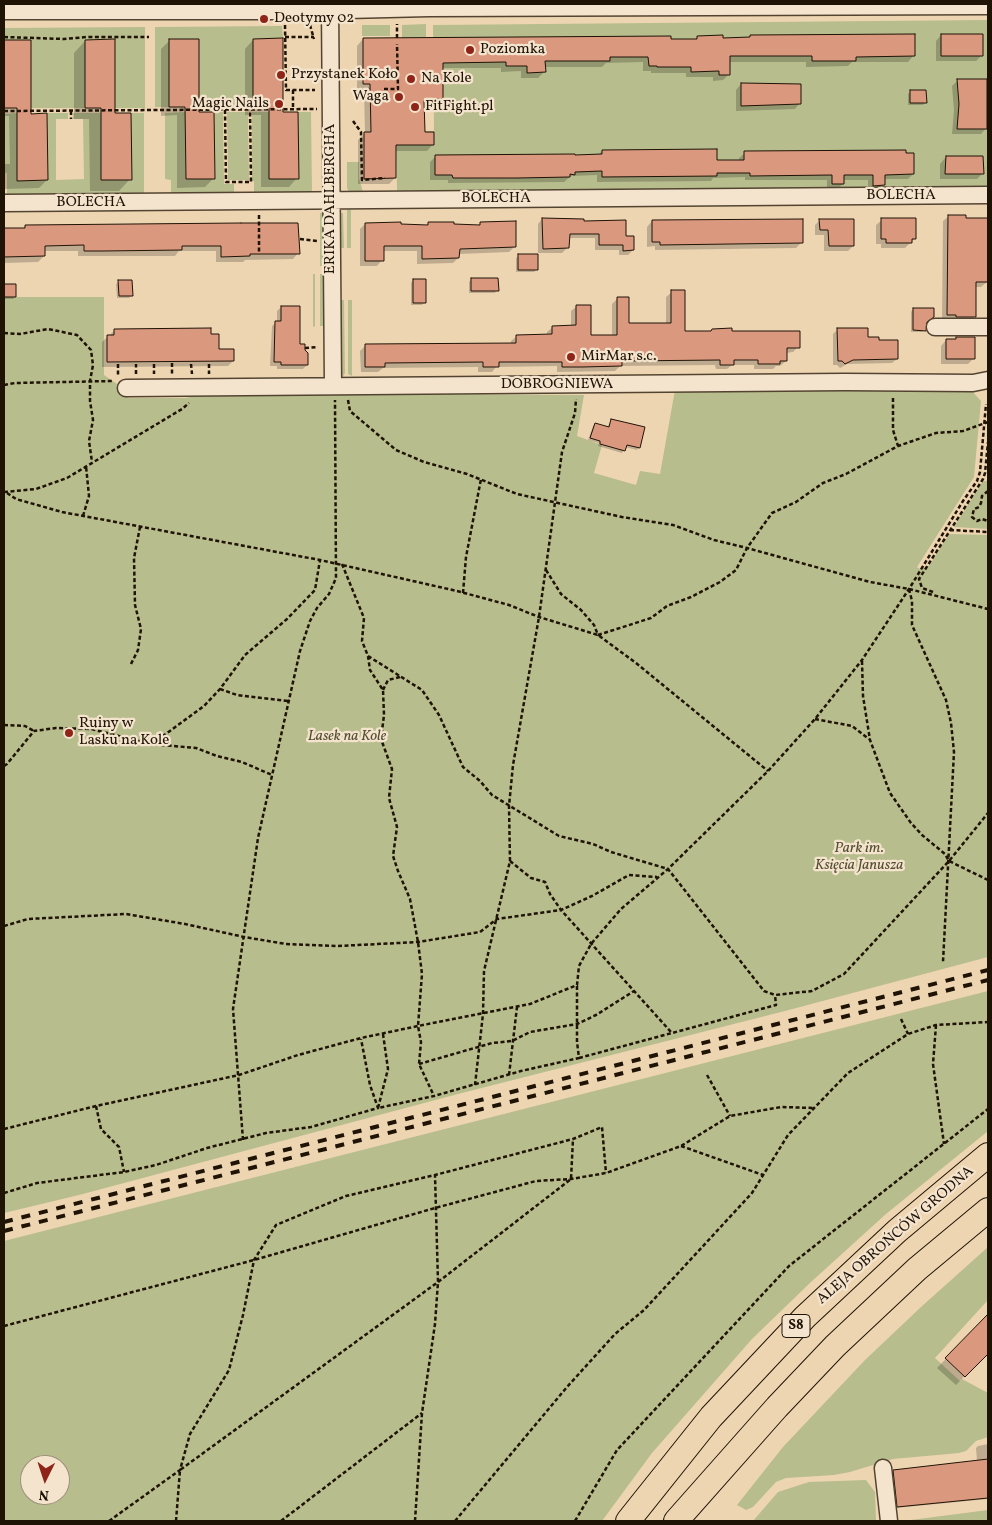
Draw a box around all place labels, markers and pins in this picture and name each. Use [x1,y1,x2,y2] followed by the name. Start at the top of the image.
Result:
[274,10,354,28] place label: Deotymy 02
[258,13,270,25] marker: Deotymy 02
[480,41,545,59] place label: Poziomka
[464,44,476,56] marker: Poziomka
[291,66,398,84] place label: Przystanek Koło
[275,69,287,81] marker: Przystanek Koło
[421,70,472,88] place label: Na Kole
[405,73,417,85] marker: Na Kole
[352,88,389,106] place label: Waga
[393,91,405,103] marker: Waga
[192,95,269,113] place label: Magic Nails
[273,98,285,110] marker: Magic Nails
[425,98,494,116] place label: FitFight.pl
[409,101,421,113] marker: FitFight.pl
[581,348,657,366] place label: MirMar s.c.
[565,351,577,363] marker: MirMar s.c.
[79,715,169,750] place label: Ruiny w Lasku na Kole
[63,727,75,739] marker: Ruiny w Lasku na Kole

